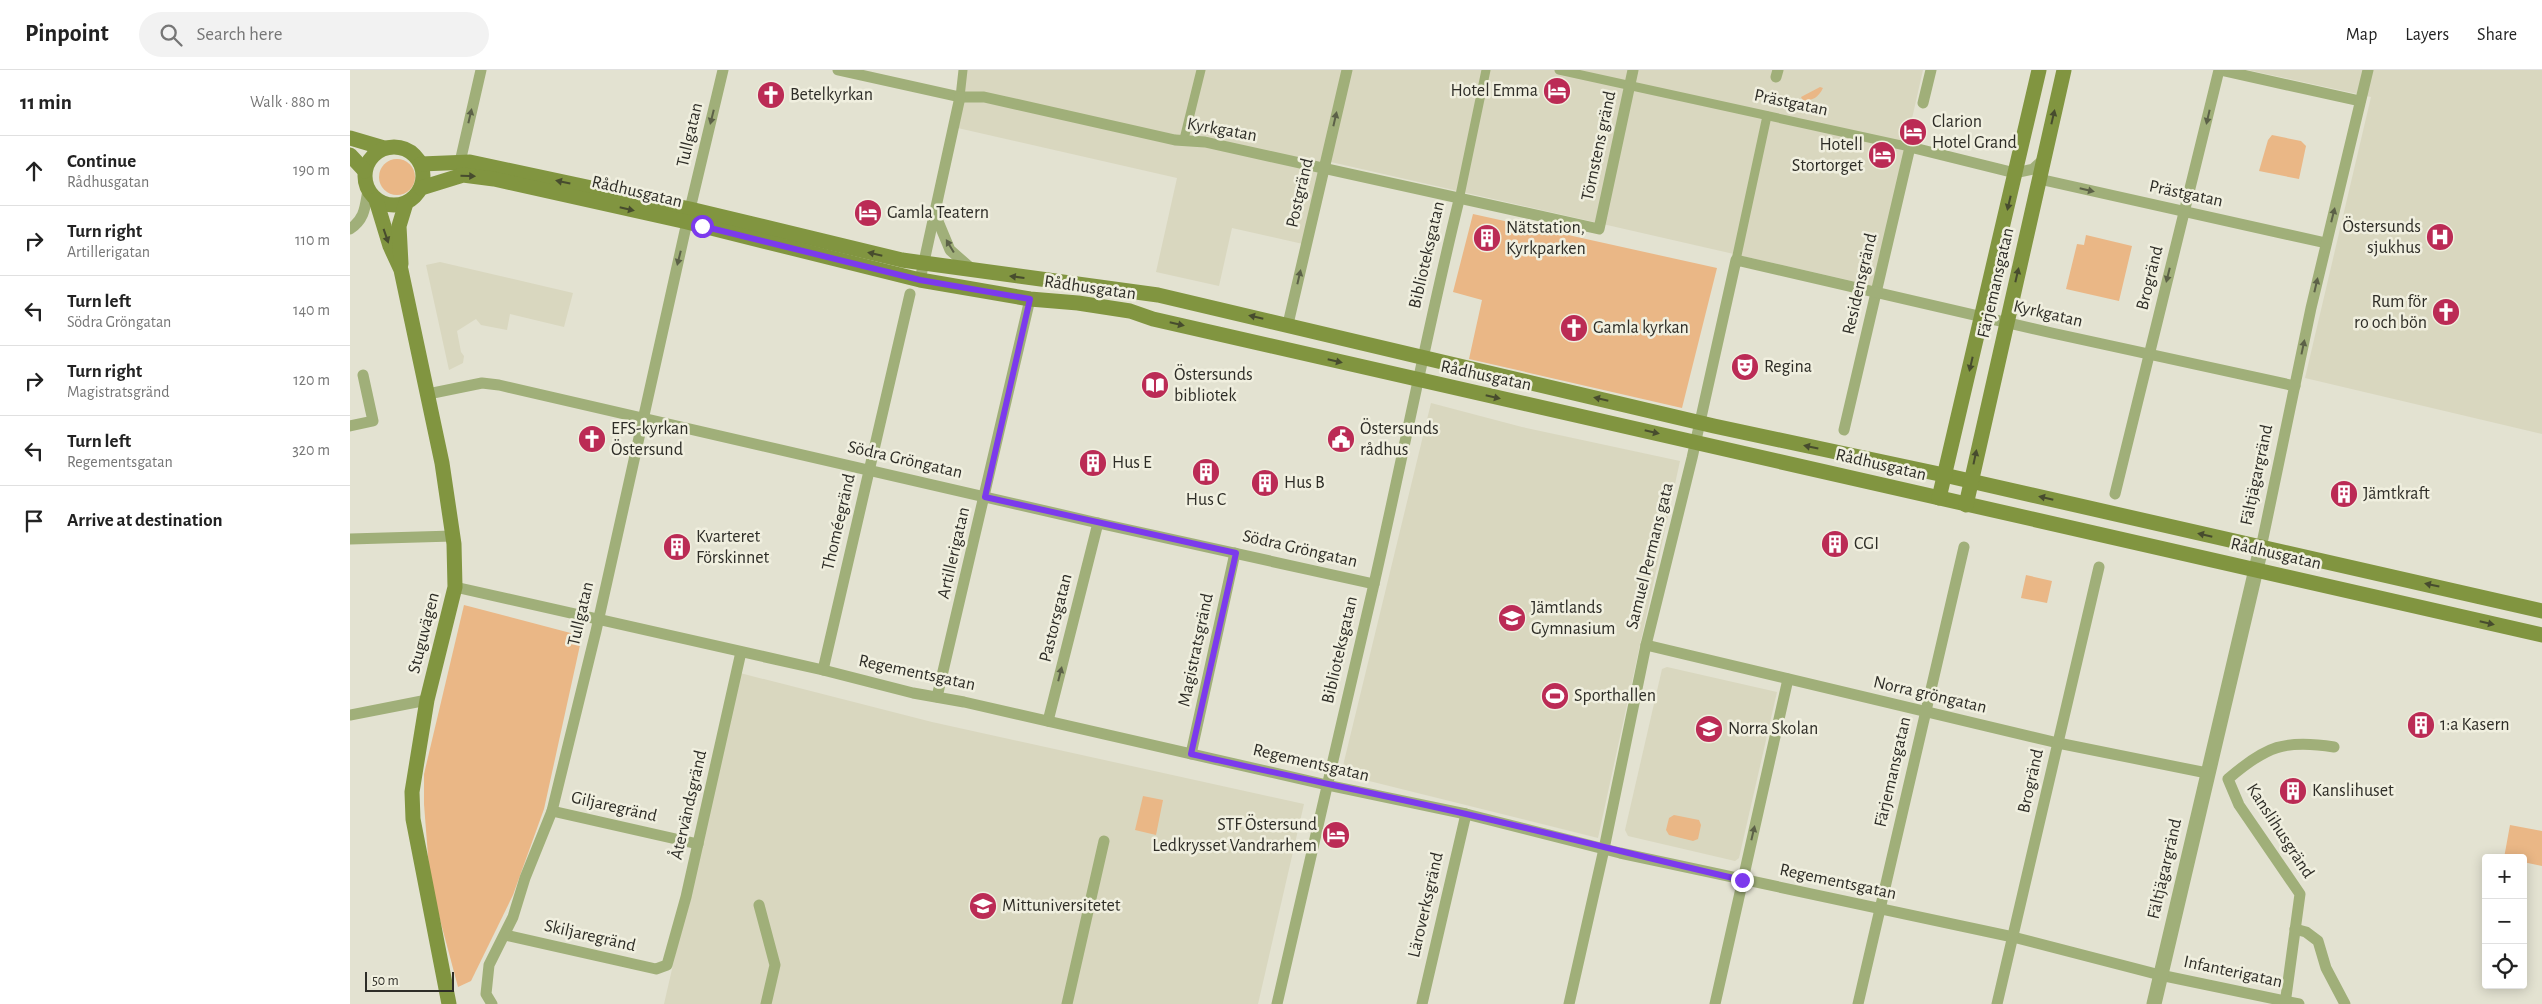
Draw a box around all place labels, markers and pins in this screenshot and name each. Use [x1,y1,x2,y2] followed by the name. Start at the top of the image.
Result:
[1542,76,1572,106] hotel icon: Hotel Emma
[756,80,786,110] church icon: Betelkyrkan
[1451,82,1538,100] place label: Hotel Emma
[790,86,873,104] place label: Betelkyrkan
[1932,113,2017,152] place label: Clarion Hotel Grand
[1898,117,1928,147] hotel icon: Clarion Hotel Grand
[1792,136,1863,175] place label: Hotell Stortorget
[1867,140,1897,170] hotel icon: Hotell Stortorget
[853,198,883,228] hotel icon: Gamla Teatern
[887,204,989,222] place label: Gamla Teatern
[2342,216,2421,257] place label: Östersunds sjukhus
[1506,219,1586,258] place label: Nätstation, Kyrkparken
[2425,222,2455,252] hospital icon: Östersunds sjukhus
[1472,223,1502,253] building icon: Nätstation, Kyrkparken
[2354,293,2427,332] place label: Rum för ro och bön
[2431,297,2461,327] church icon: Rum för ro och bön
[1559,313,1589,343] church icon: Gamla kyrkan
[1593,319,1689,337] place label: Gamla kyrkan
[1730,352,1760,382] theatre icon: Regina
[1764,358,1812,376] place label: Regina
[1174,364,1253,405] place label: Östersunds bibliotek
[1140,370,1170,400] library icon: Östersunds bibliotek
[1360,418,1439,459] place label: Östersunds rådhus
[611,420,689,459] place label: EFS-kyrkan Östersund
[577,424,607,454] church icon: EFS-kyrkan Östersund
[1326,424,1356,454] public building icon: Östersunds rådhus
[1078,448,1108,478] building icon: Hus E
[1112,454,1152,472] place label: Hus E
[1191,457,1221,487] building icon: Hus C
[1250,468,1280,498] building icon: Hus B
[1284,474,1325,492] place label: Hus B
[2329,479,2359,509] building icon: Jämtkraft
[2363,485,2430,503] place label: Jämtkraft
[1186,491,1226,509] place label: Hus C
[696,528,770,567] place label: Kvarteret Förskinnet
[1820,529,1850,559] building icon: CGI
[662,532,692,562] building icon: Kvarteret Förskinnet
[1854,535,1879,553] place label: CGI
[1531,599,1615,638] place label: Jämtlands Gymnasium
[1497,603,1527,633] school or university icon: Jämtlands Gymnasium
[1540,681,1570,711] sports icon: Sporthallen
[1574,687,1656,705] place label: Sporthallen
[2406,710,2436,740] building icon: 1:a Kasern
[1694,714,1724,744] school or university icon: Norra Skolan
[2440,716,2510,734] place label: 1:a Kasern
[1728,720,1818,738] place label: Norra Skolan
[2278,776,2308,806] building icon: Kanslihuset
[2312,782,2394,800] place label: Kanslihuset
[1152,814,1317,855] place label: STF Östersund Ledkrysset Vandrarhem
[1321,820,1351,850] hotel icon: STF Östersund Ledkrysset Vandrarhem
[968,891,998,921] school or university icon: Mittuniversitetet
[1002,897,1121,915] place label: Mittuniversitetet

